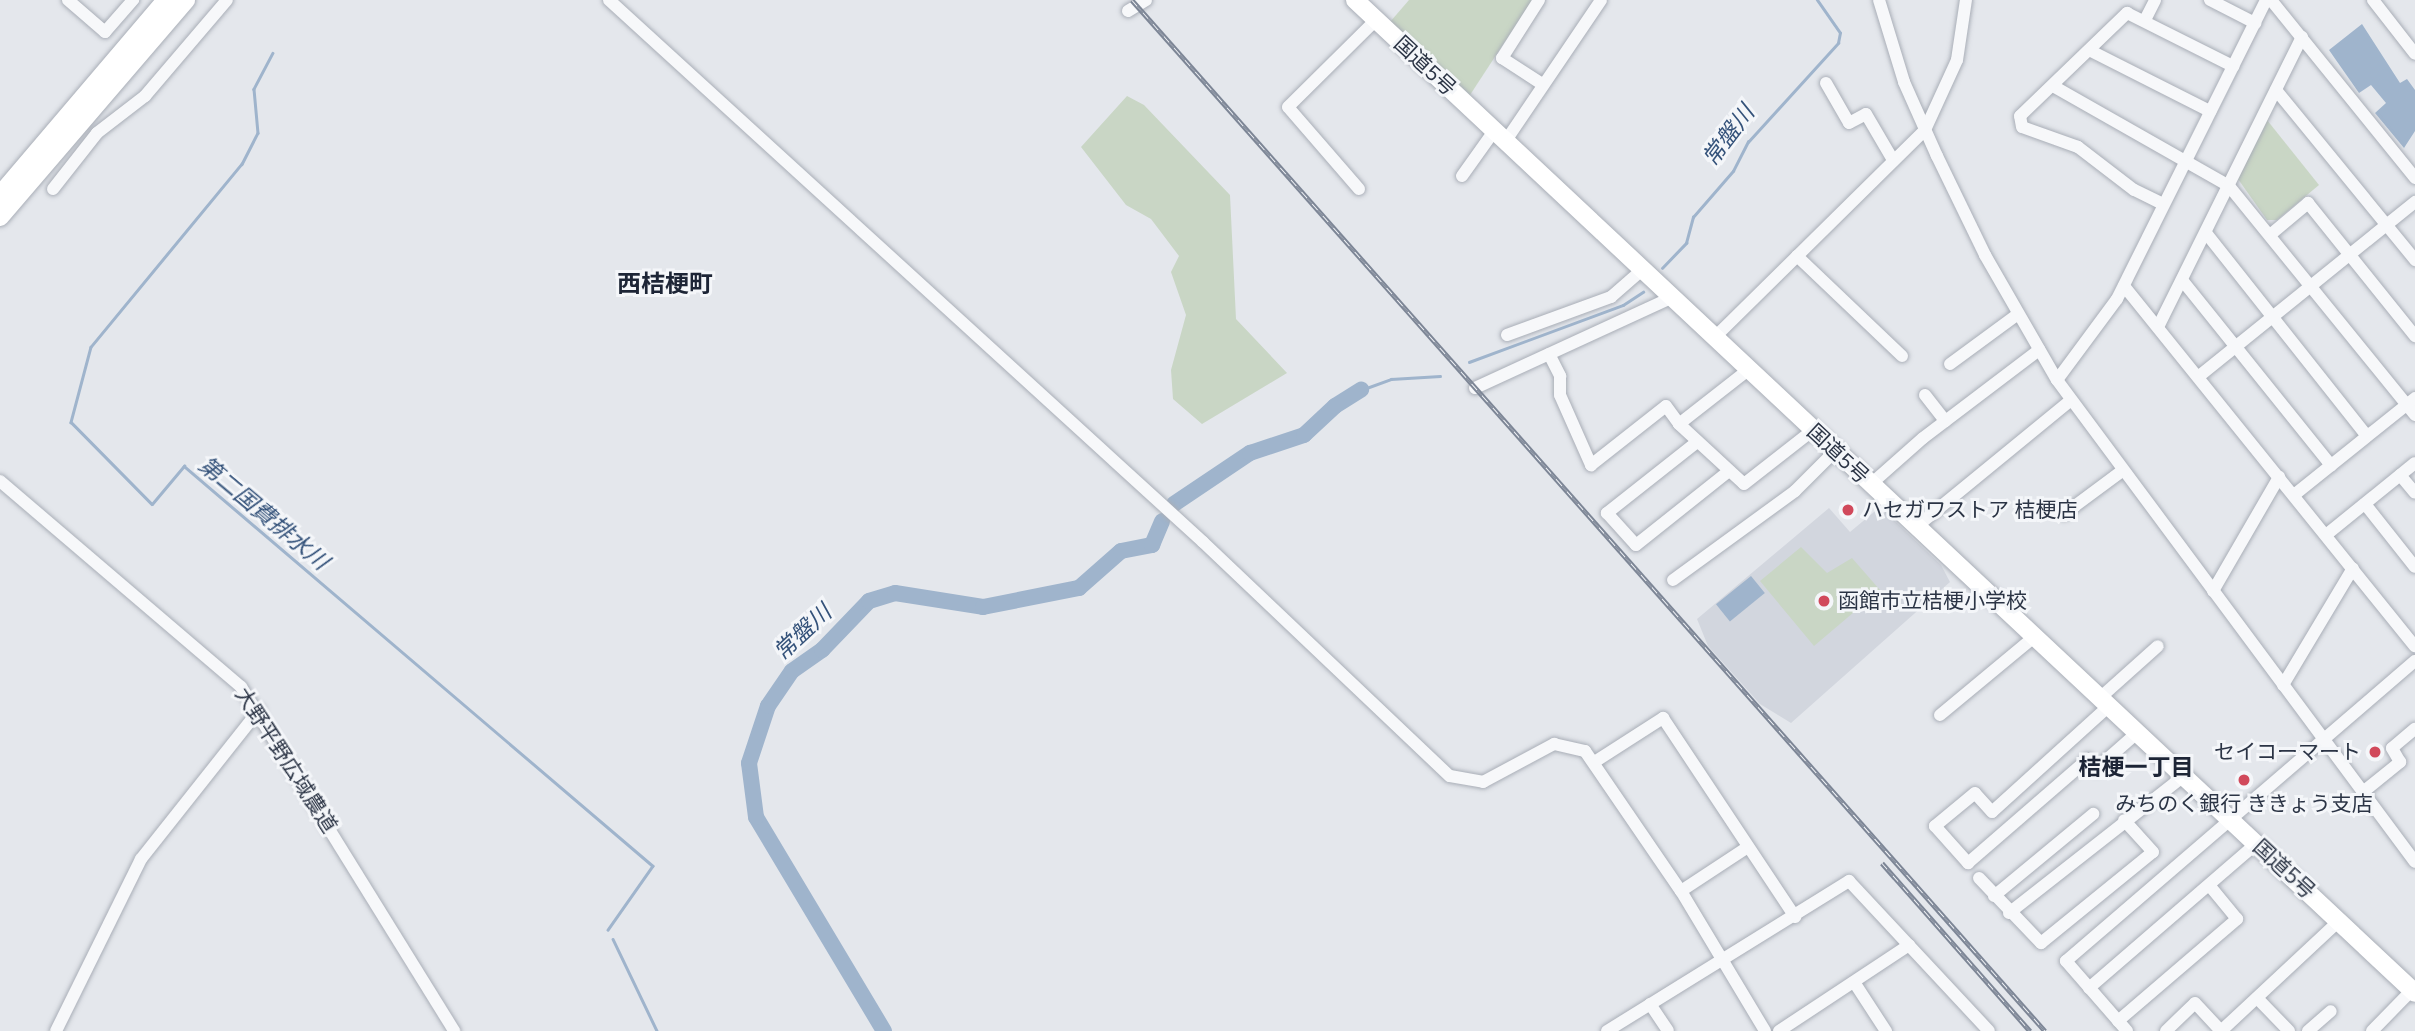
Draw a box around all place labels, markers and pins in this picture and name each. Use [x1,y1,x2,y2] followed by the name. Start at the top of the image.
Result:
[1862,497,2077,523] place label: ハセガワストア 桔梗店
[1840,502,1856,518] marker: ハセガワストア 桔梗店
[1838,588,2027,614] place label: 函館市立桔梗小学校
[1816,593,1832,609] marker: 函館市立桔梗小学校
[2214,739,2361,765] place label: セイコーマート
[2367,744,2383,760] marker: セイコーマート
[2236,772,2252,788] marker: みちのく銀行 ききょう支店
[2115,791,2373,817] place label: みちのく銀行 ききょう支店

